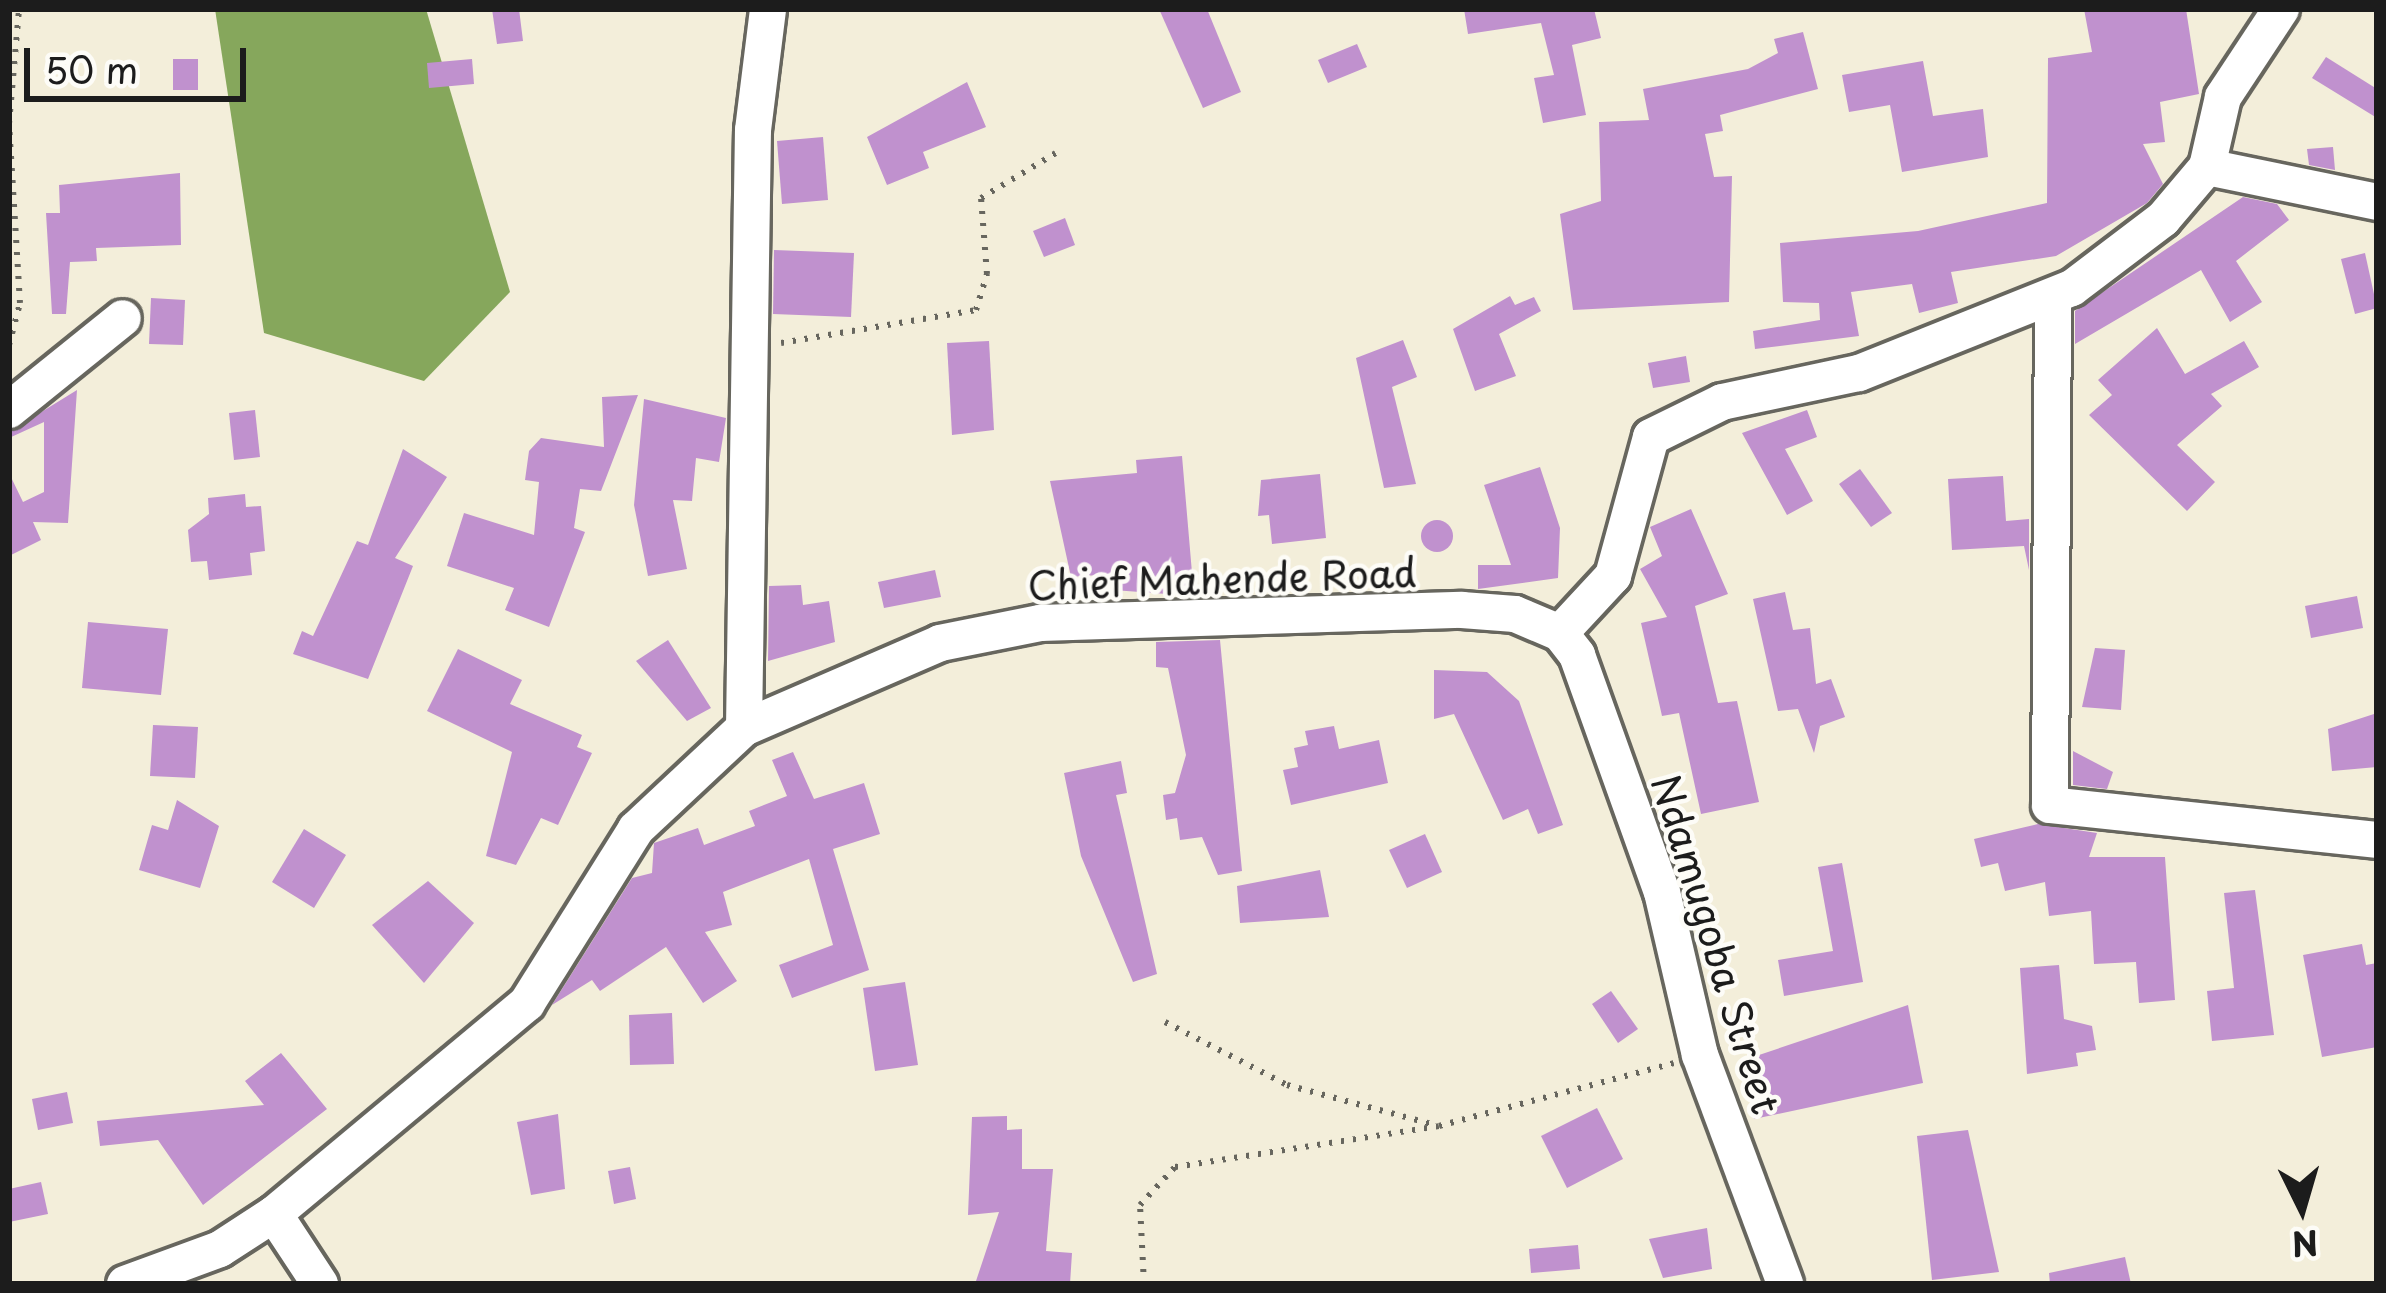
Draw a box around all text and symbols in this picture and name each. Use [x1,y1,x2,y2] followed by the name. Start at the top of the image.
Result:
[30,24,252,98] scale bar
[45,42,138,96] text: 50 m
[1027,548,1417,608] street label: Chief Mahende Road
[1643,768,1791,1120] street label: Ndamugoba Street
[2242,1149,2362,1269] north arrow
[2290,1219,2320,1271] text: N

